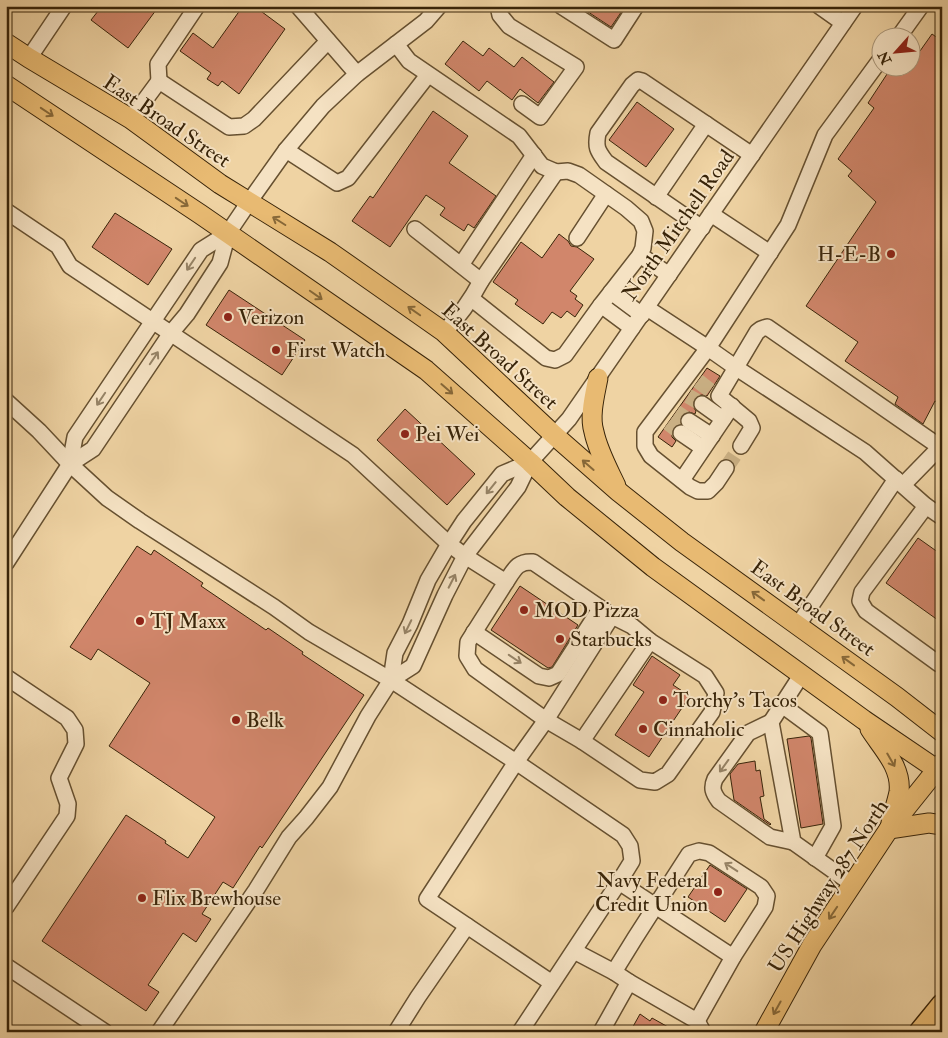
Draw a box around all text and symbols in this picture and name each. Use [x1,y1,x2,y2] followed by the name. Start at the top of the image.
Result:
[870,28,920,78] north arrow
[874,48,896,68] text: N
[98,69,236,174] street label: East Broad Street
[40,107,54,117] one-way arrow
[616,144,741,306] street label: North Mitchell Road
[175,197,189,207] one-way arrow
[272,215,286,225] one-way arrow
[817,241,881,268] place label: H-E-B
[885,248,897,260] marker: H-E-B
[186,256,196,270] one-way arrow
[308,290,322,300] one-way arrow
[436,297,564,416] street label: East Broad Street
[238,304,305,331] place label: Verizon
[407,306,421,316] one-way arrow
[222,311,234,323] marker: Verizon
[286,337,385,364] place label: First Watch
[270,344,282,356] marker: First Watch
[149,352,159,366] one-way arrow
[441,384,454,395] one-way arrow
[96,391,106,405] one-way arrow
[415,421,480,448] place label: Pei Wei
[399,428,411,440] marker: Pei Wei
[582,460,595,471] one-way arrow
[485,482,496,495] one-way arrow
[745,554,881,663] street label: East Broad Street
[447,574,457,589] one-way arrow
[751,591,765,601] one-way arrow
[534,597,640,624] place label: MOD Pizza
[518,604,530,616] marker: MOD Pizza
[150,608,227,635] place label: TJ Maxx
[134,615,146,627] marker: TJ Maxx
[403,620,413,635] one-way arrow
[570,626,652,653] place label: Starbucks
[554,633,566,645] marker: Starbucks
[507,654,521,664] one-way arrow
[841,656,855,666] one-way arrow
[673,687,797,714] place label: Torchy's Tacos
[657,694,669,706] marker: Torchy's Tacos
[246,707,284,734] place label: Belk
[230,714,242,726] marker: Belk
[653,716,745,743] place label: Cinnaholic
[637,723,649,735] marker: Cinnaholic
[886,753,896,767] one-way arrow
[719,759,729,773] one-way arrow
[762,795,895,978] street label: US Highway 287 North
[724,862,738,873] one-way arrow
[595,867,709,918] place label: Navy Federal Credit Union
[152,885,281,912] place label: Flix Brewhouse
[712,886,724,898] marker: Navy Federal Credit Union
[136,892,148,904] marker: Flix Brewhouse
[828,906,838,920] one-way arrow
[772,1000,782,1014] one-way arrow

